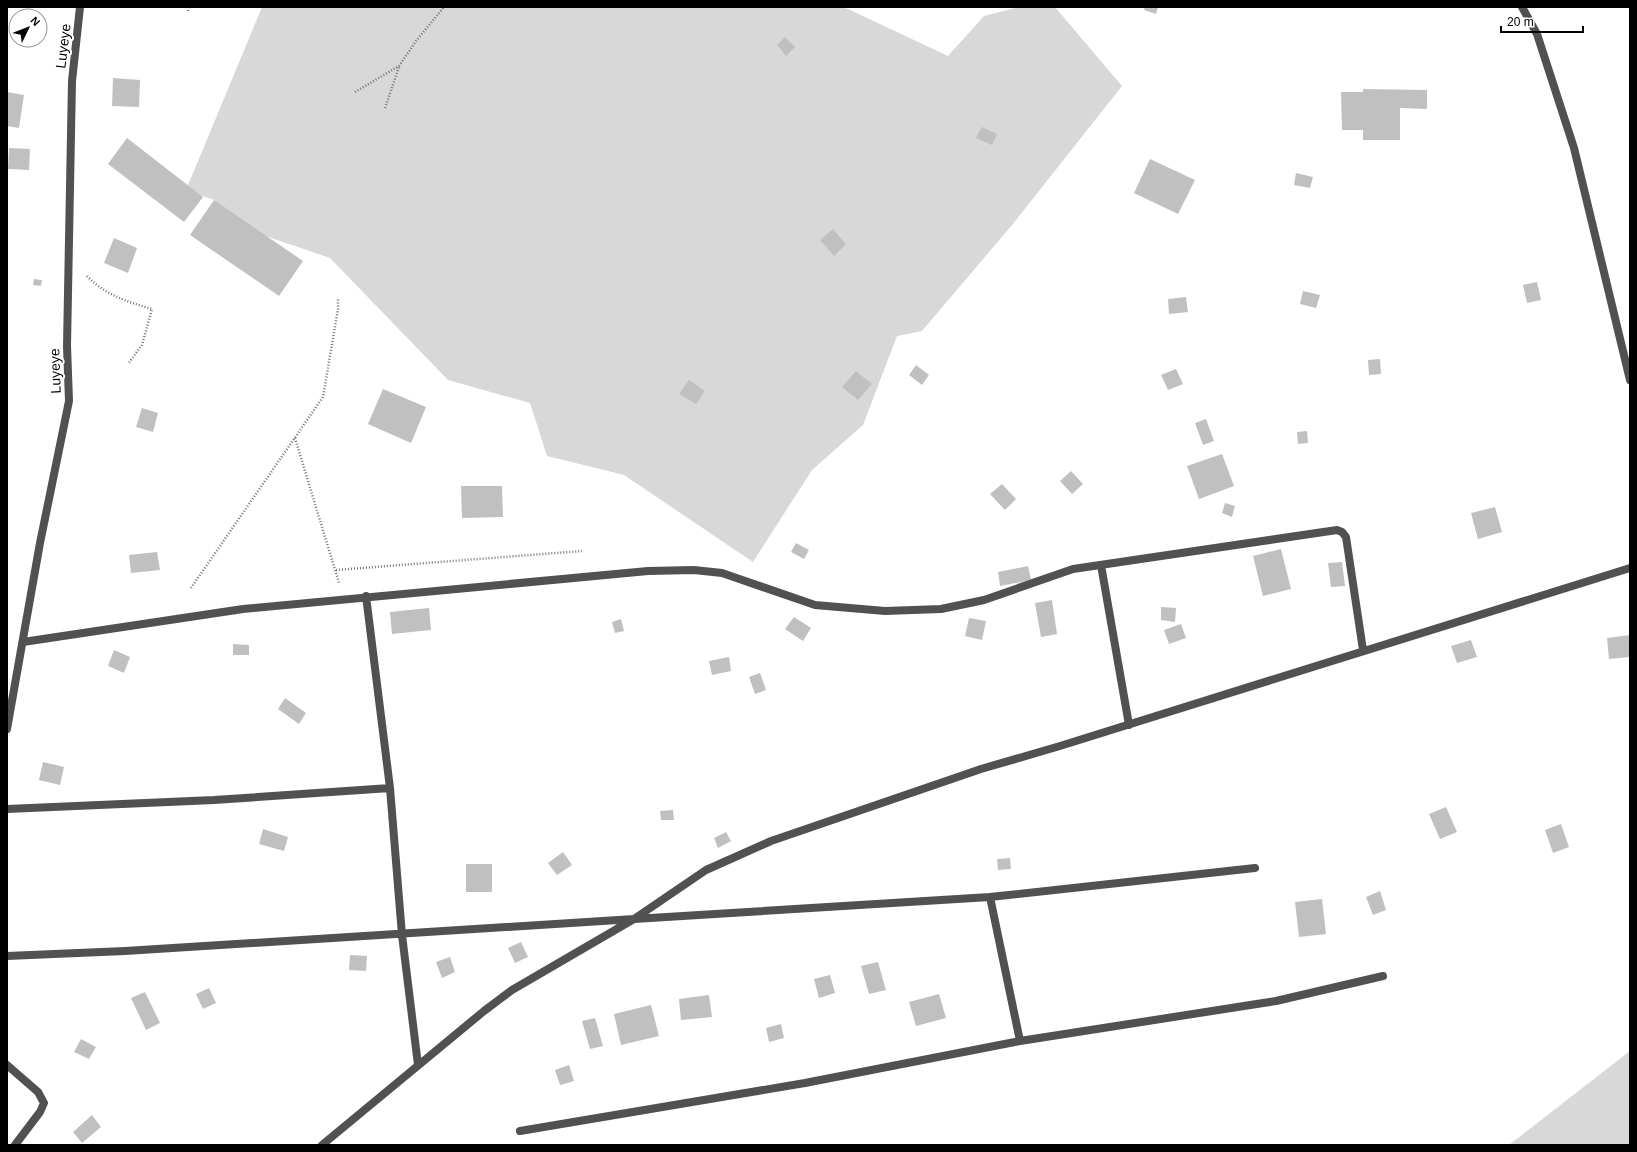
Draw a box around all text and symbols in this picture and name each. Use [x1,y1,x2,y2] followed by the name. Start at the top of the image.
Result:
[8,8,48,48] north arrow
[1501,8,1583,34] scale bar
[28,14,42,28] text: N
[1507,15,1534,29] text: 20 m
[52,22,74,69] street label: Luyeye
[46,348,64,394] street label: Luyeye

